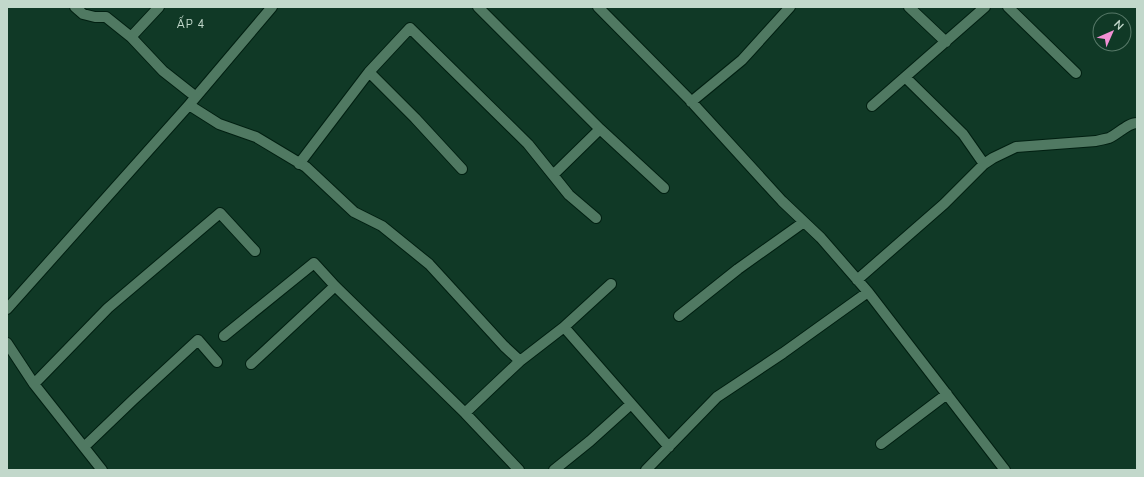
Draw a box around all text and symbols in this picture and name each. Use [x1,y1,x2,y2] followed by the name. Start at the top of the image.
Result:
[1092,12,1132,52] north arrow
[177,15,205,32] district label: ẤP 4
[1111,17,1127,33] text: N

